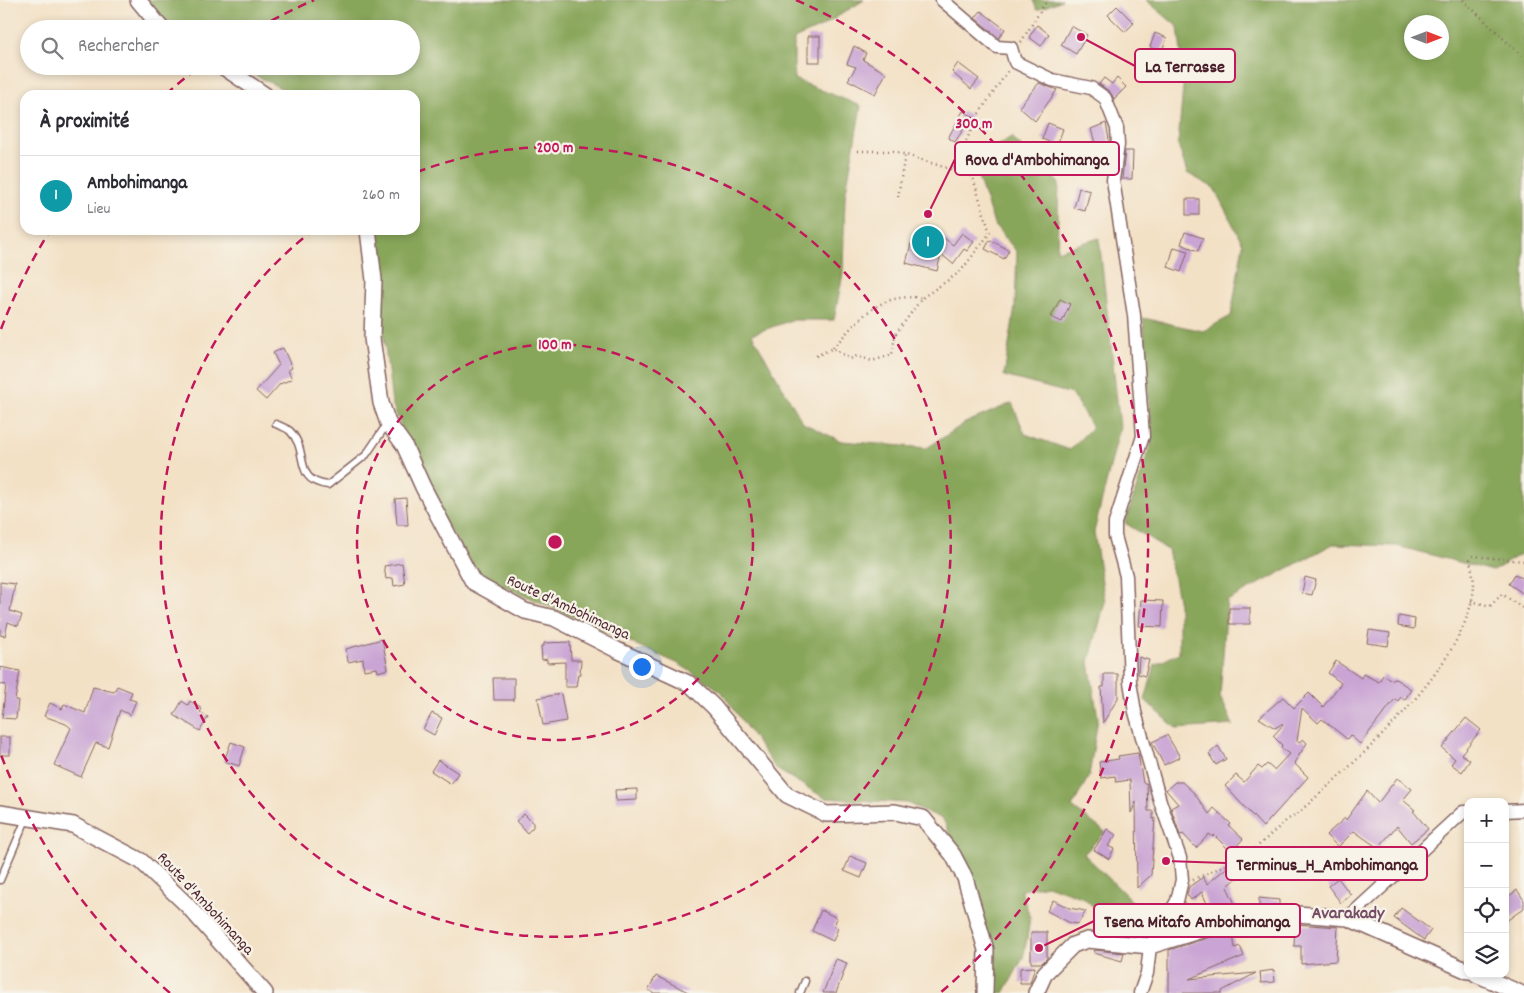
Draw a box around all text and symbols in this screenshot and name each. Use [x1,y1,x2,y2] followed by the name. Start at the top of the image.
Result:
[1404,15,1449,60] north arrow
[20,20,420,75] search box
[38,34,66,62] icon: search
[78,34,159,61] text: Rechercher
[1135,49,1235,82] callout: La Terrasse
[1145,56,1225,81] text: La Terrasse
[40,108,129,138] text: À proximité
[956,114,992,136] text: 300 m
[537,138,573,160] text: 200 m
[955,142,1119,175] callout: Rova d'Ambohimanga
[965,149,1109,174] text: Rova d'Ambohimanga
[87,171,187,198] text: Ambohimanga
[54,184,58,207] text: 1
[362,184,400,207] text: 260 m
[87,198,110,221] text: Lieu
[912,223,944,261] pin: 1
[538,335,572,357] text: 100 m
[546,533,564,551] centre of rings
[503,569,634,647] street label: Route d'Ambohimanga
[629,654,655,680] your location
[1464,798,1509,978] map controls
[1464,798,1509,843] button: +
[1464,843,1509,888] button: −
[151,847,259,961] street label: Route d'Ambohimanga
[1226,847,1427,880] callout: Terminus_H_Ambohimanga
[1236,854,1418,879] text: Terminus_H_Ambohimanga
[1464,888,1509,933] button: locate
[1312,902,1385,927] district label: Avarakady
[1094,904,1300,937] callout: Tsena Mitafo Ambohimanga
[1104,911,1291,936] text: Tsena Mitafo Ambohimanga
[1464,933,1509,978] button: layers

